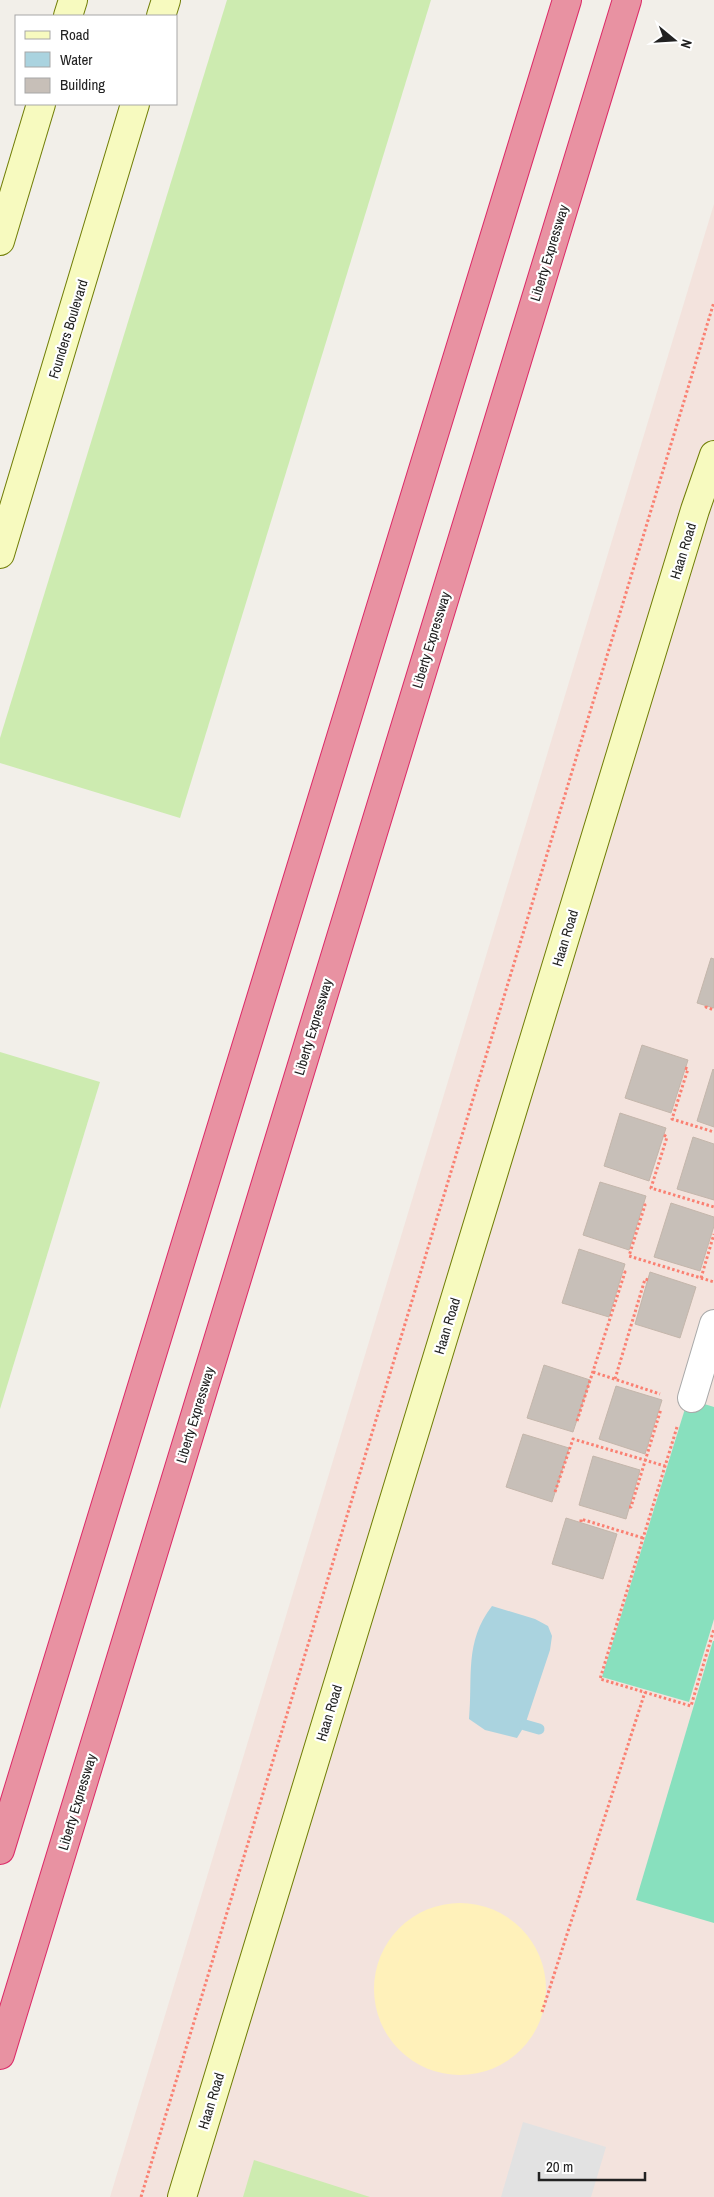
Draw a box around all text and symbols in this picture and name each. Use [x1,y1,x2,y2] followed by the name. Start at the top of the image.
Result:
[15,15,178,105] legend
[649,15,699,65] north arrow
[60,24,89,45] text: Road
[677,37,696,51] text: N
[60,49,92,70] text: Water
[60,74,105,95] text: Building
[526,202,572,304] street label: Liberty Expressway
[44,277,92,381] street label: Founders Boulevard
[666,521,700,581] street label: Haan Road
[408,589,454,691] street label: Liberty Expressway
[548,908,582,968] street label: Haan Road
[290,976,336,1078] street label: Liberty Expressway
[430,1296,464,1356] street label: Haan Road
[172,1364,218,1466] street label: Liberty Expressway
[312,1683,346,1743] street label: Haan Road
[54,1751,100,1853] street label: Liberty Expressway
[194,2071,228,2131] street label: Haan Road
[539,2150,645,2182] scale bar
[546,2156,573,2177] text: 20 m

